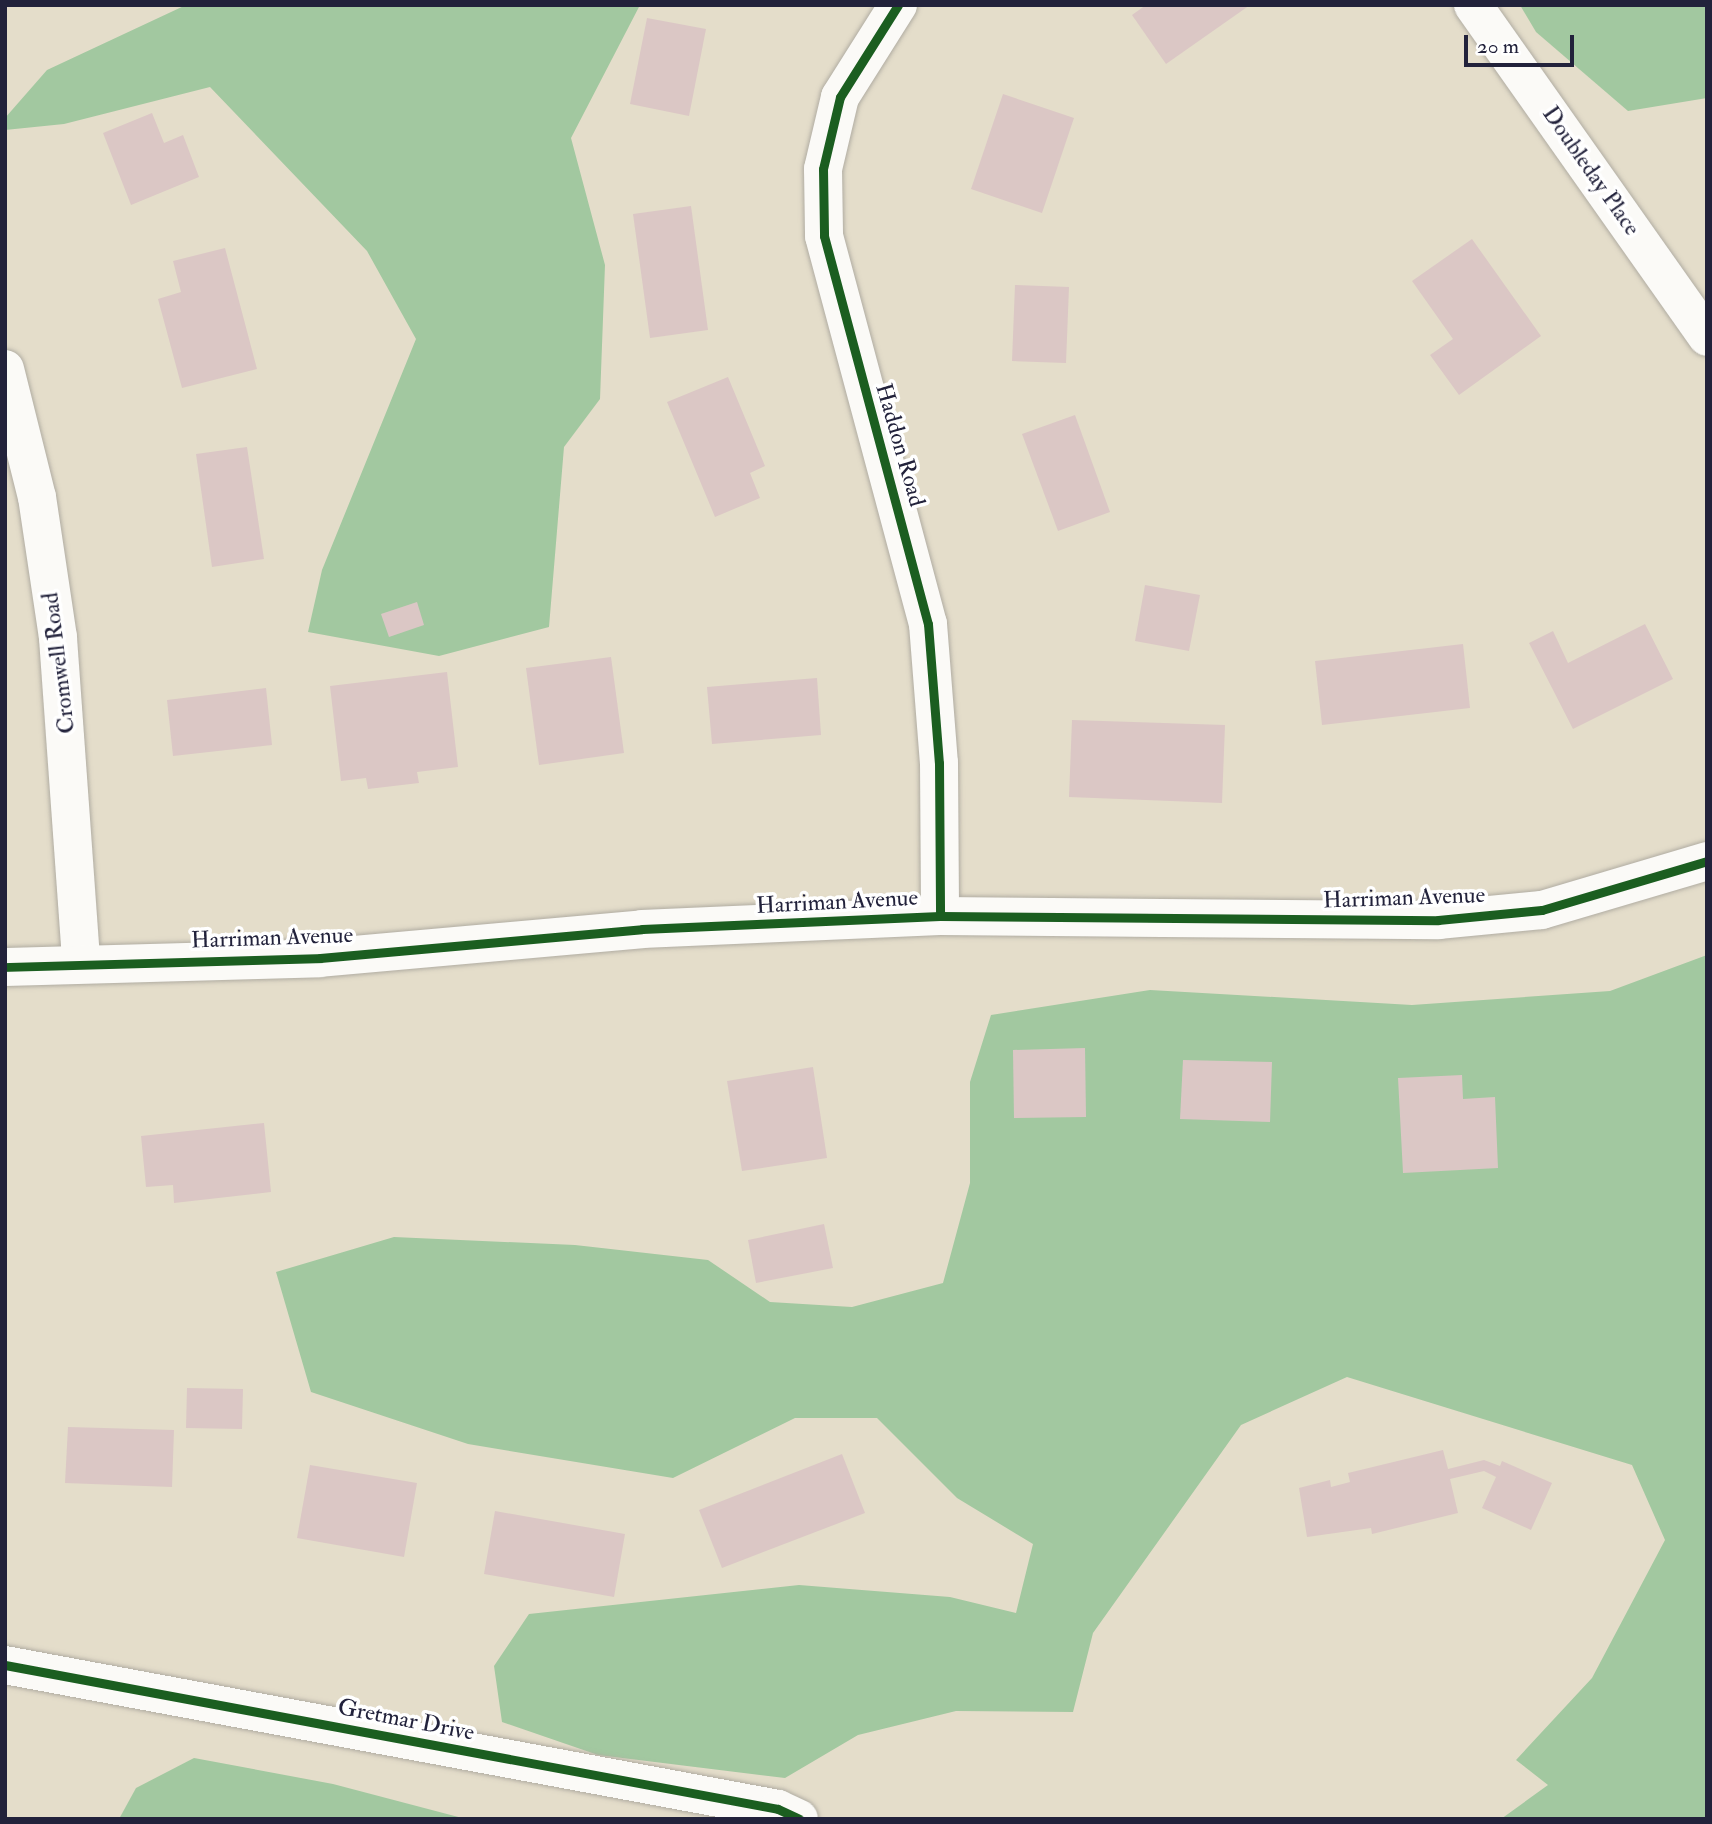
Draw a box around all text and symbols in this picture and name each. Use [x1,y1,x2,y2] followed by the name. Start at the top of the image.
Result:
[1467,21,1577,65] scale bar
[1477,33,1519,60] text: 20 m
[1536,101,1646,241] street label: Doubleday Place
[869,380,931,510] street label: Haddon Road
[37,591,81,735] street label: Cromwell Road
[1322,881,1486,915] street label: Harriman Avenue
[755,884,919,920] street label: Harriman Avenue
[190,921,354,955] street label: Harriman Avenue
[336,1693,476,1747] street label: Gretmar Drive

